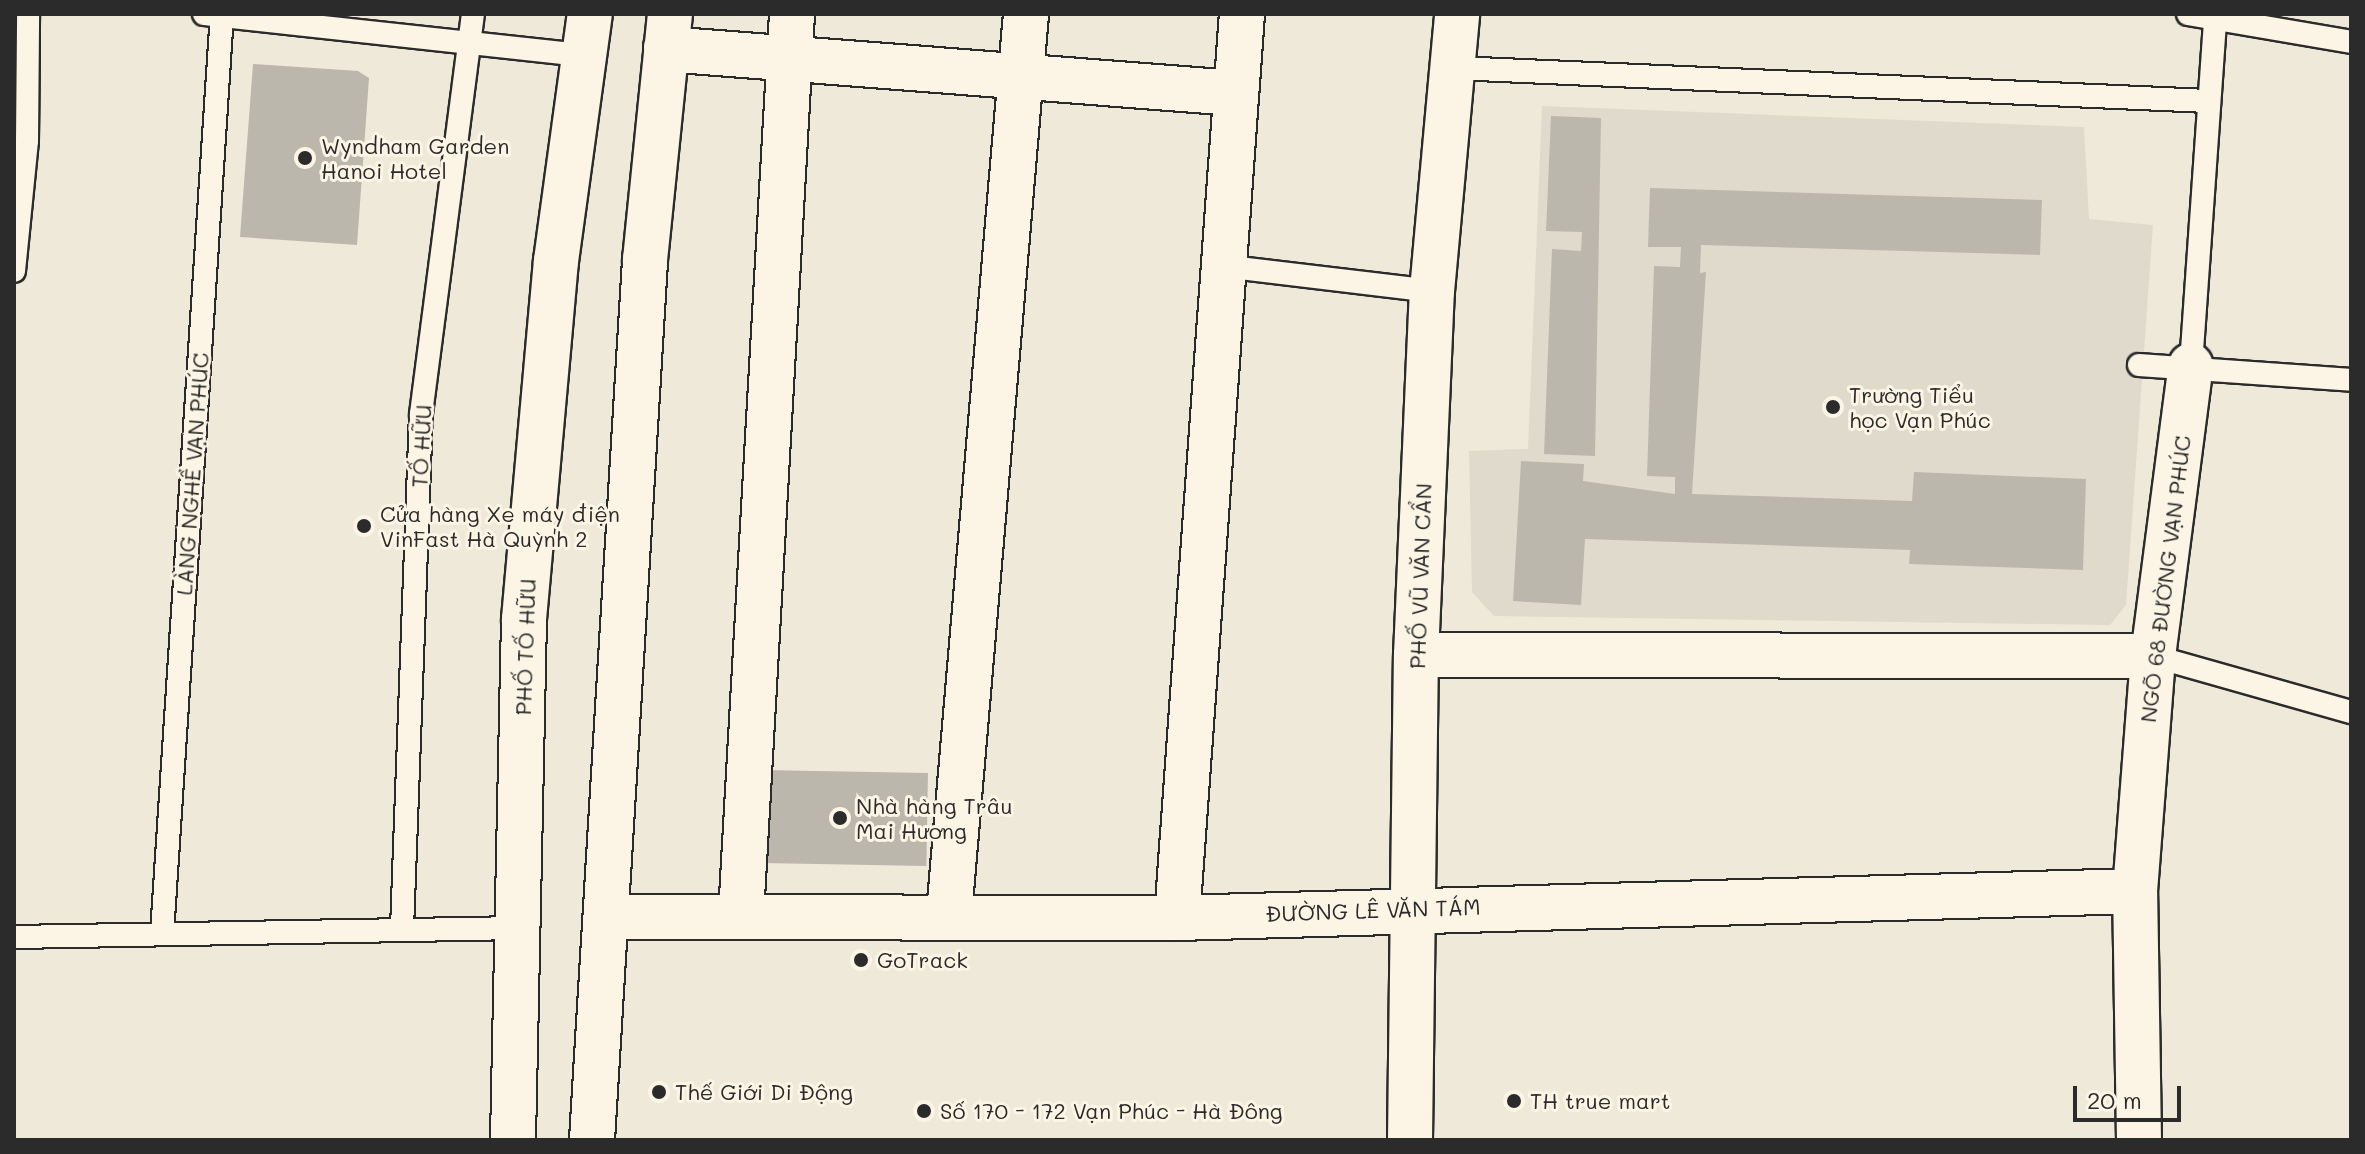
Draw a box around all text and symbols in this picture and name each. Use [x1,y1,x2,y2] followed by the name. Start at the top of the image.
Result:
[321,132,509,184] place label: Wyndham Garden Hanoi Hotel
[296,149,314,167] marker: Wyndham Garden Hanoi Hotel
[170,352,214,596] street label: LÀNG NGHỀ VẠN PHÚC
[1849,381,1991,432] place label: Trường Tiểu học Vạn Phúc
[1824,398,1842,416] marker: Trường Tiểu học Vạn Phúc
[406,404,436,488] street label: TỐ HỮU
[2134,434,2196,724] street label: NGÕ 68 ĐƯỜNG VẠN PHÚC
[1404,483,1436,669] street label: PHỐ VŨ VĂN CẨN
[380,500,620,552] place label: Cửa hàng Xe máy điện VinFast Hà Quỳnh 2
[355,517,373,535] marker: Cửa hàng Xe máy điện VinFast Hà Quỳnh 2
[509,578,541,716] street label: PHỐ TỐ HỮU
[856,792,1013,844] place label: Nhà hàng Trâu Mai Hương
[831,809,849,827] marker: Nhà hàng Trâu Mai Hương
[1265,893,1481,927] street label: ĐƯỜNG LÊ VĂN TÁM
[877,947,968,973] place label: GoTrack
[852,951,870,969] marker: GoTrack
[2077,1070,2185,1120] scale bar
[675,1079,853,1105] place label: Thế Giới Di Động
[650,1083,668,1101] marker: Thế Giới Di Động
[2087,1084,2142,1115] text: 20 m
[1530,1088,1670,1114] place label: TH true mart
[1505,1092,1523,1110] marker: TH true mart
[940,1098,1283,1124] place label: Số 170 - 172 Vạn Phúc - Hà Đông
[915,1102,933,1120] marker: Số 170 - 172 Vạn Phúc - Hà Đông

